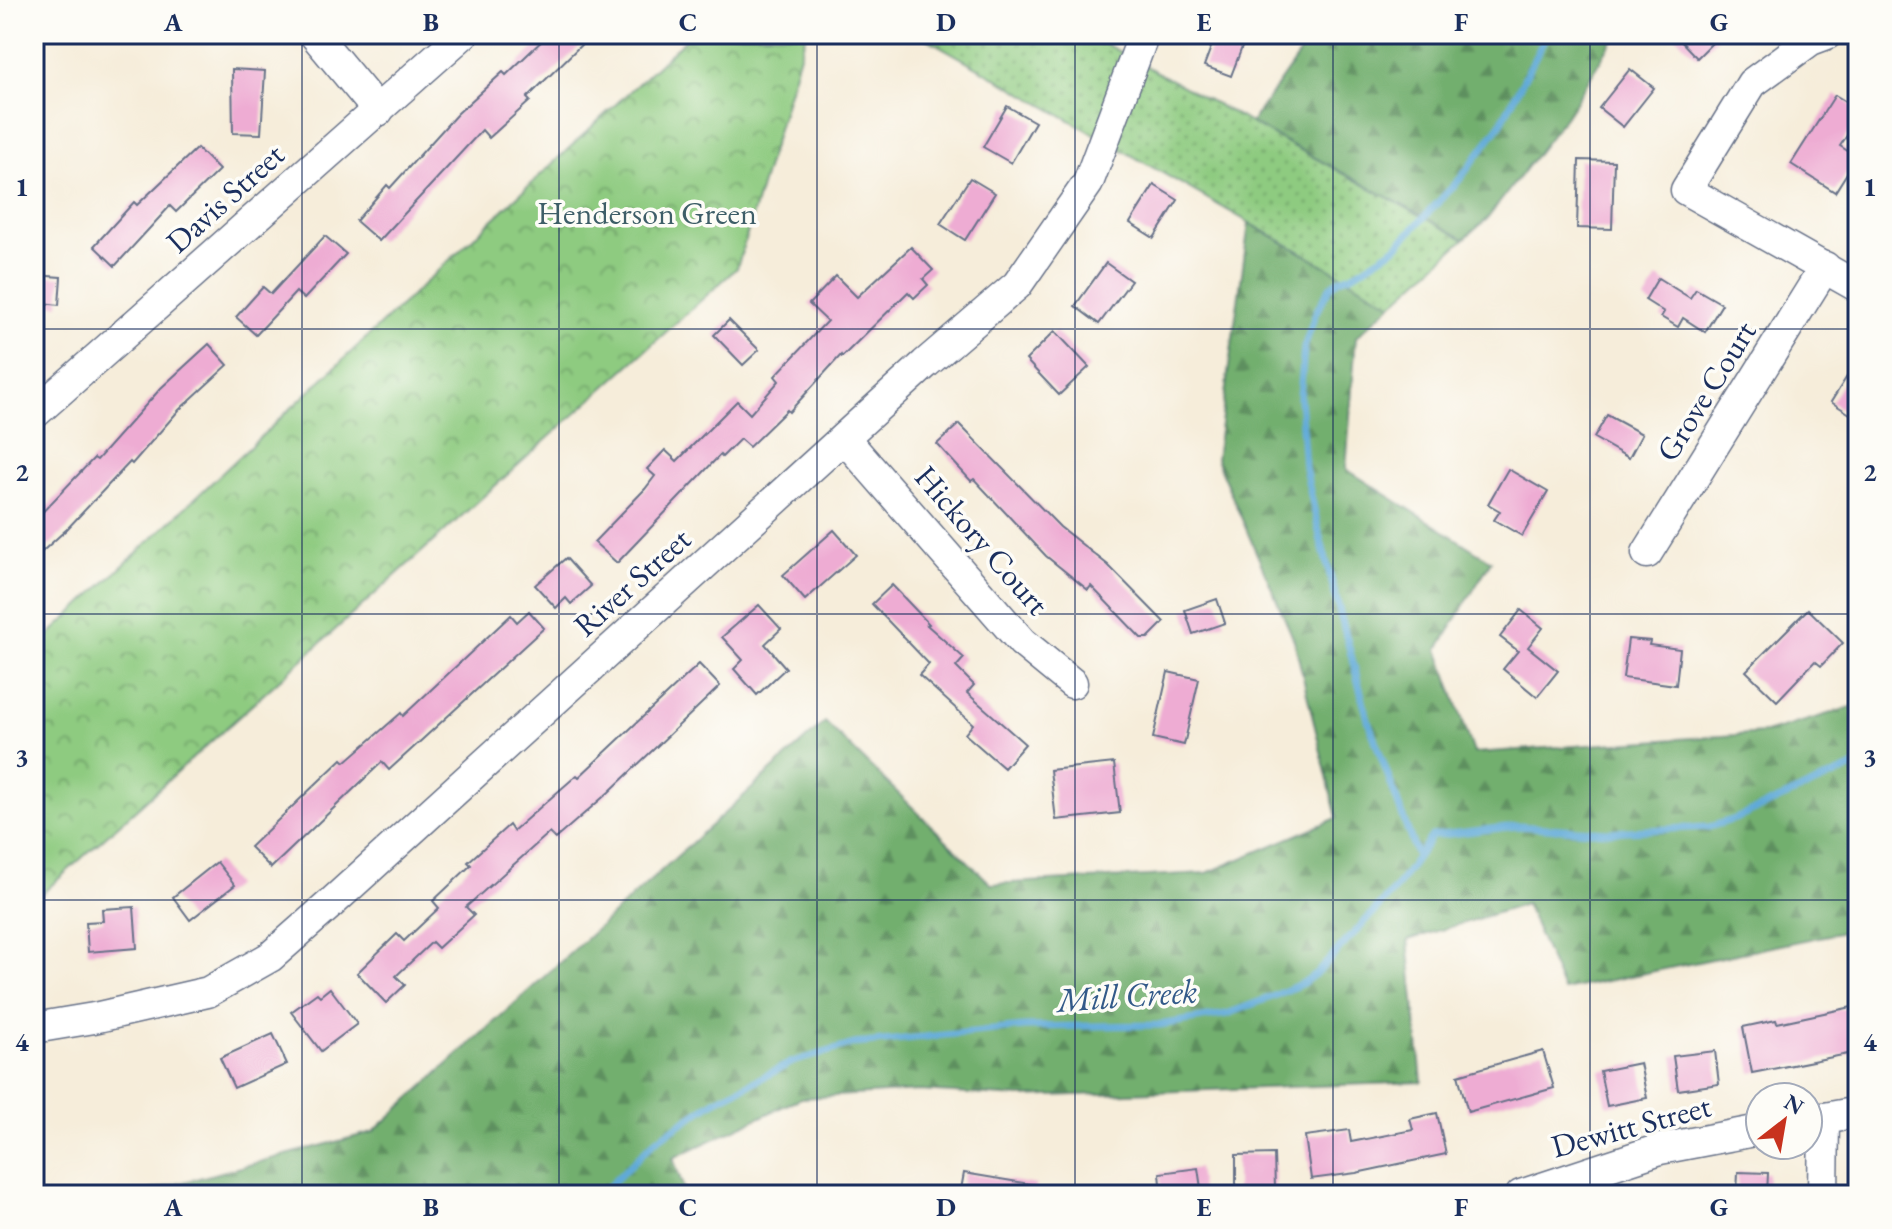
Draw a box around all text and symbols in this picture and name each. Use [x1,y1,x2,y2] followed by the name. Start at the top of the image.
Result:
[163,5,183,39] text: A
[423,5,439,39] text: B
[679,5,697,39] text: C
[936,5,956,39] text: D
[1197,5,1212,39] text: E
[1454,5,1468,39] text: F
[1710,5,1729,39] text: G
[157,134,293,262] street label: Davis Street
[15,170,29,204] text: 1
[1863,170,1877,204] text: 1
[537,192,757,234] park label: Henderson Green
[1646,313,1766,469] street label: Grove Court
[15,455,29,489] text: 2
[1863,455,1877,489] text: 2
[905,456,1059,624] street label: Hickory Court
[565,518,699,646] street label: River Street
[15,740,29,774] text: 3
[1863,740,1877,774] text: 3
[1053,968,1199,1022] water label: Mill Creek
[15,1025,29,1059] text: 4
[1863,1025,1877,1059] text: 4
[1744,1081,1824,1161] north arrow
[1547,1085,1715,1167] street label: Dewitt Street
[1779,1087,1809,1121] text: N
[163,1190,183,1224] text: A
[423,1190,439,1224] text: B
[679,1190,697,1224] text: C
[936,1190,956,1224] text: D
[1197,1190,1212,1224] text: E
[1454,1190,1468,1224] text: F
[1710,1190,1729,1224] text: G

